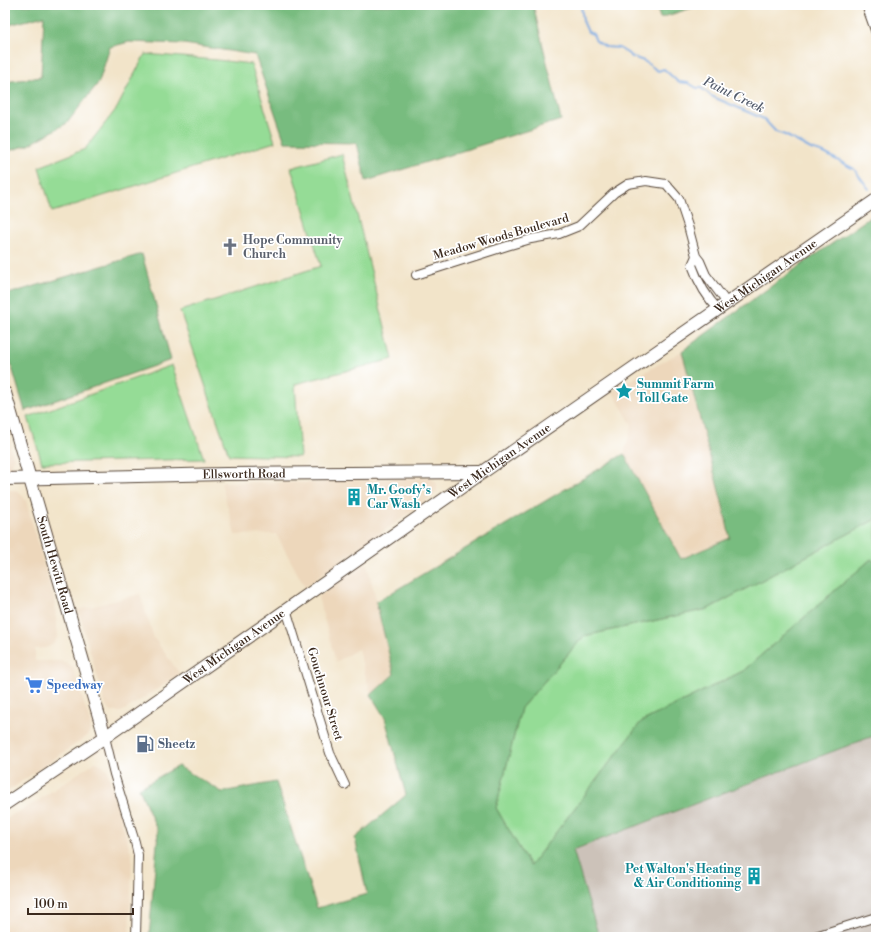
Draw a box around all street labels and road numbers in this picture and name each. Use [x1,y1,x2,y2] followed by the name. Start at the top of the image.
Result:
[431,210,571,264] street label: Meadow Woods Boulevard
[711,236,820,318] street label: West Michigan Avenue
[445,420,554,502] street label: West Michigan Avenue
[202,466,286,482] street label: Ellsworth Road
[34,514,76,616] street label: South Hewitt Road
[179,606,288,688] street label: West Michigan Avenue
[304,646,347,743] street label: Gouchnour Street

